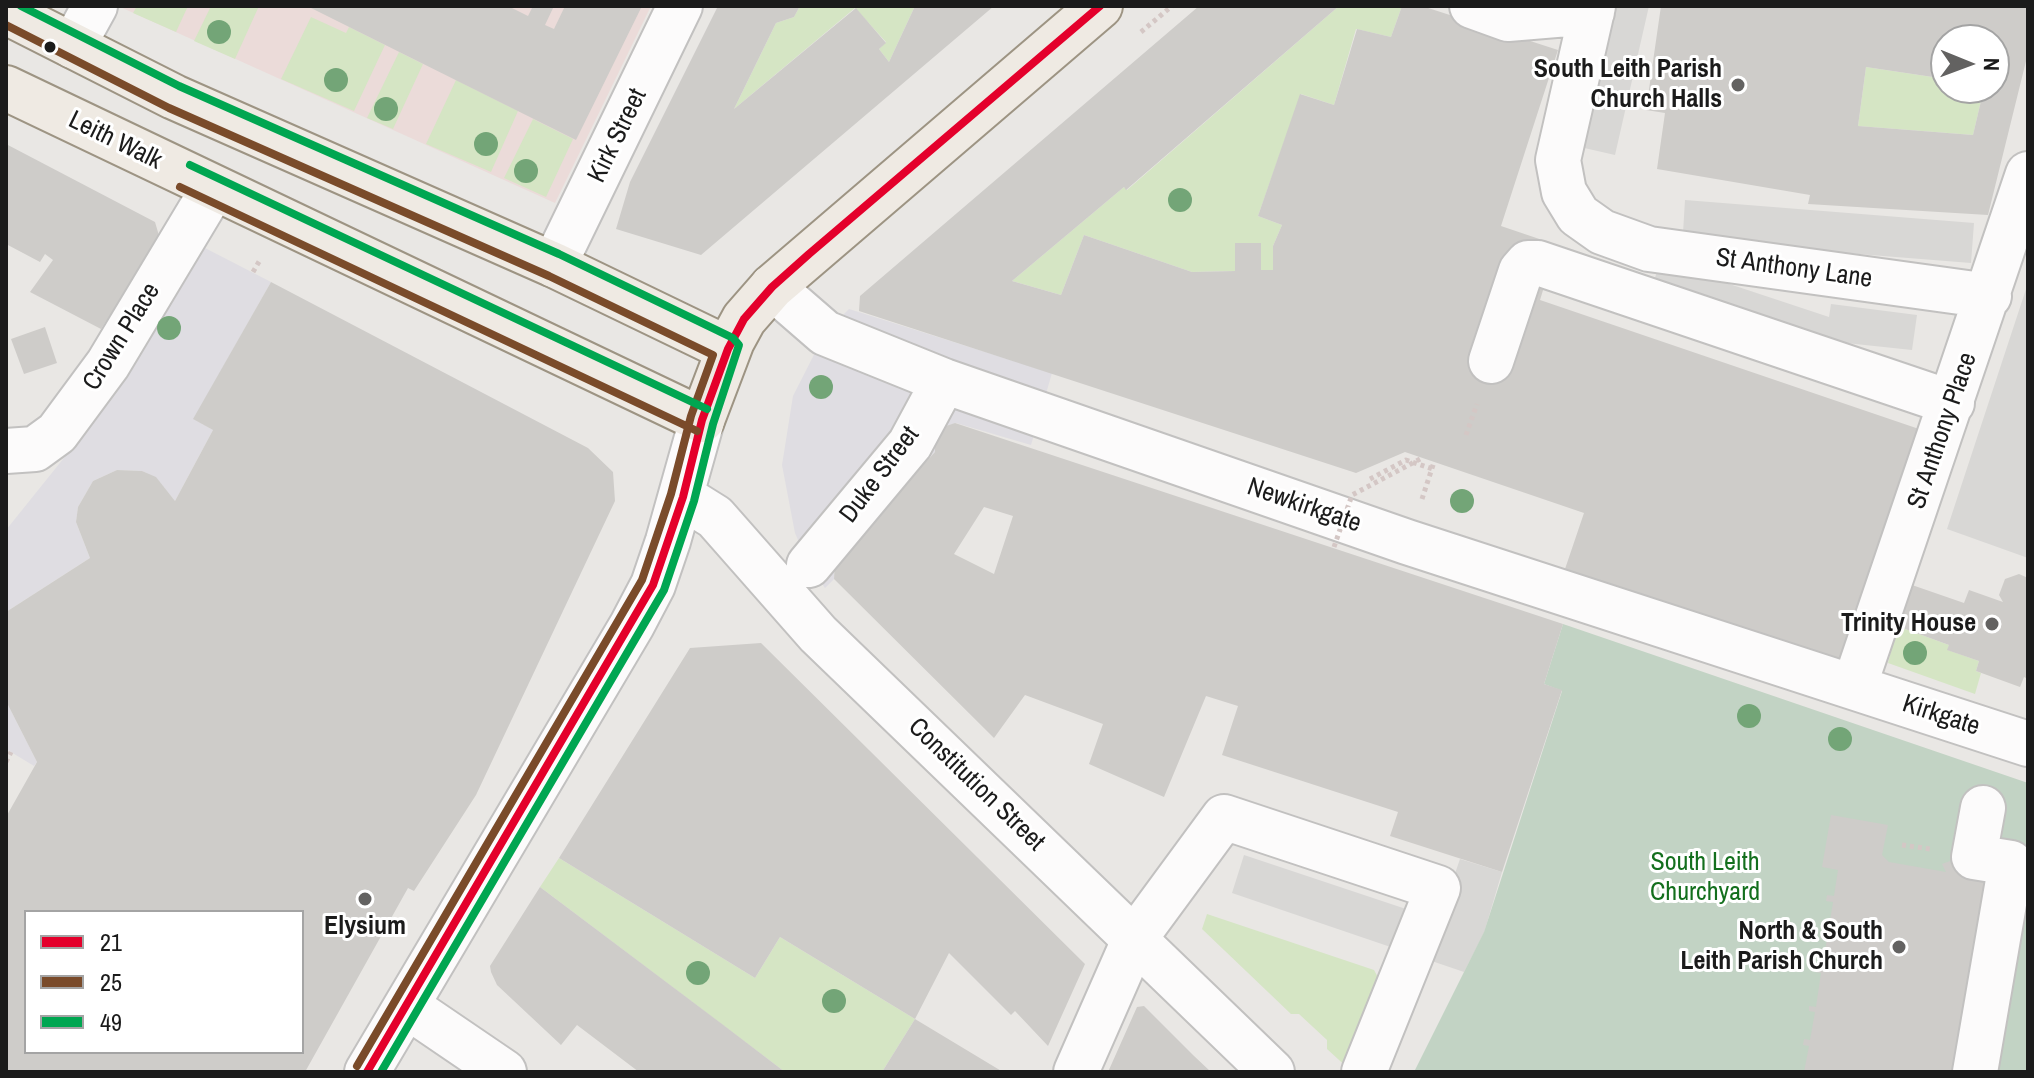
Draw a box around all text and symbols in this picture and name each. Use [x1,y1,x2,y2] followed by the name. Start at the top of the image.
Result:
[1930,24,2010,104] north arrow
[42,39,58,55] unlabelled marker
[1534,54,1722,116] place label: South Leith Parish Church Halls
[1977,58,2007,71] text: N
[1729,76,1747,94] marker: South Leith Parish Church Halls
[582,84,654,188] street label: Kirk Street
[63,105,167,177] street label: Leith Walk
[1714,243,1874,295] street label: St Anthony Lane
[77,277,167,397] street label: Crown Place
[1902,349,1984,513] street label: St Anthony Place
[834,421,926,529] street label: Duke Street
[1243,472,1365,540] street label: Newkirkgate
[1841,608,1976,640] place label: Trinity House
[1983,615,2001,633] marker: Trinity House
[1898,689,1984,743] street label: Kirkgate
[901,712,1051,858] street label: Constitution Street
[1650,847,1760,908] park label: South Leith Churchyard
[356,890,374,908] marker: Elysium
[24,910,304,1054] legend
[324,911,406,943] place label: Elysium
[1680,916,1883,978] place label: North & South Leith Parish Church
[100,926,122,958] text: 21
[1890,938,1908,956] marker: North & South Leith Parish Church
[100,966,122,998] text: 25
[100,1006,122,1038] text: 49

